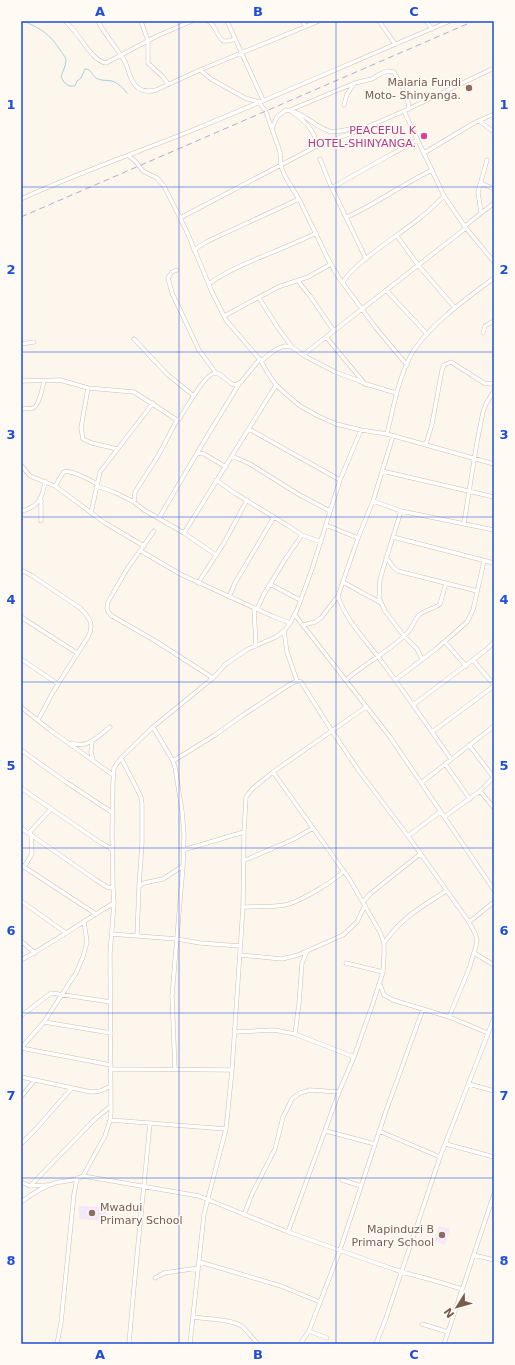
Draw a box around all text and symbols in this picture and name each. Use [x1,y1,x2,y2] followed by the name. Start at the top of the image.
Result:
[95,4,105,19] text: A
[253,4,263,19] text: B
[409,4,419,19] text: C
[365,76,461,102] place label: Malaria Fundi Moto- Shinyanga.
[464,83,474,93] marker: Malaria Fundi Moto- Shinyanga.
[6,97,16,112] text: 1
[499,97,509,112] text: 1
[308,124,417,150] place label: PEACEFUL K HOTEL-SHINYANGA.
[419,131,429,141] marker: PEACEFUL K HOTEL-SHINYANGA.
[6,262,16,277] text: 2
[499,262,509,277] text: 2
[6,427,16,442] text: 3
[499,427,509,442] text: 3
[6,592,16,607] text: 4
[499,592,509,607] text: 4
[6,758,16,773] text: 5
[499,758,509,773] text: 5
[6,923,16,938] text: 6
[499,923,509,938] text: 6
[6,1088,16,1103] text: 7
[499,1088,509,1103] text: 7
[100,1201,183,1227] place label: Mwadui Primary School
[87,1208,97,1218] marker: Mwadui Primary School
[351,1223,434,1249] place label: Mapinduzi B Primary School
[437,1230,447,1240] marker: Mapinduzi B Primary School
[6,1253,16,1268] text: 8
[499,1253,509,1268] text: 8
[437,1287,477,1327] north arrow
[441,1305,457,1320] text: N
[95,1347,105,1362] text: A
[253,1347,263,1362] text: B
[409,1347,419,1362] text: C

